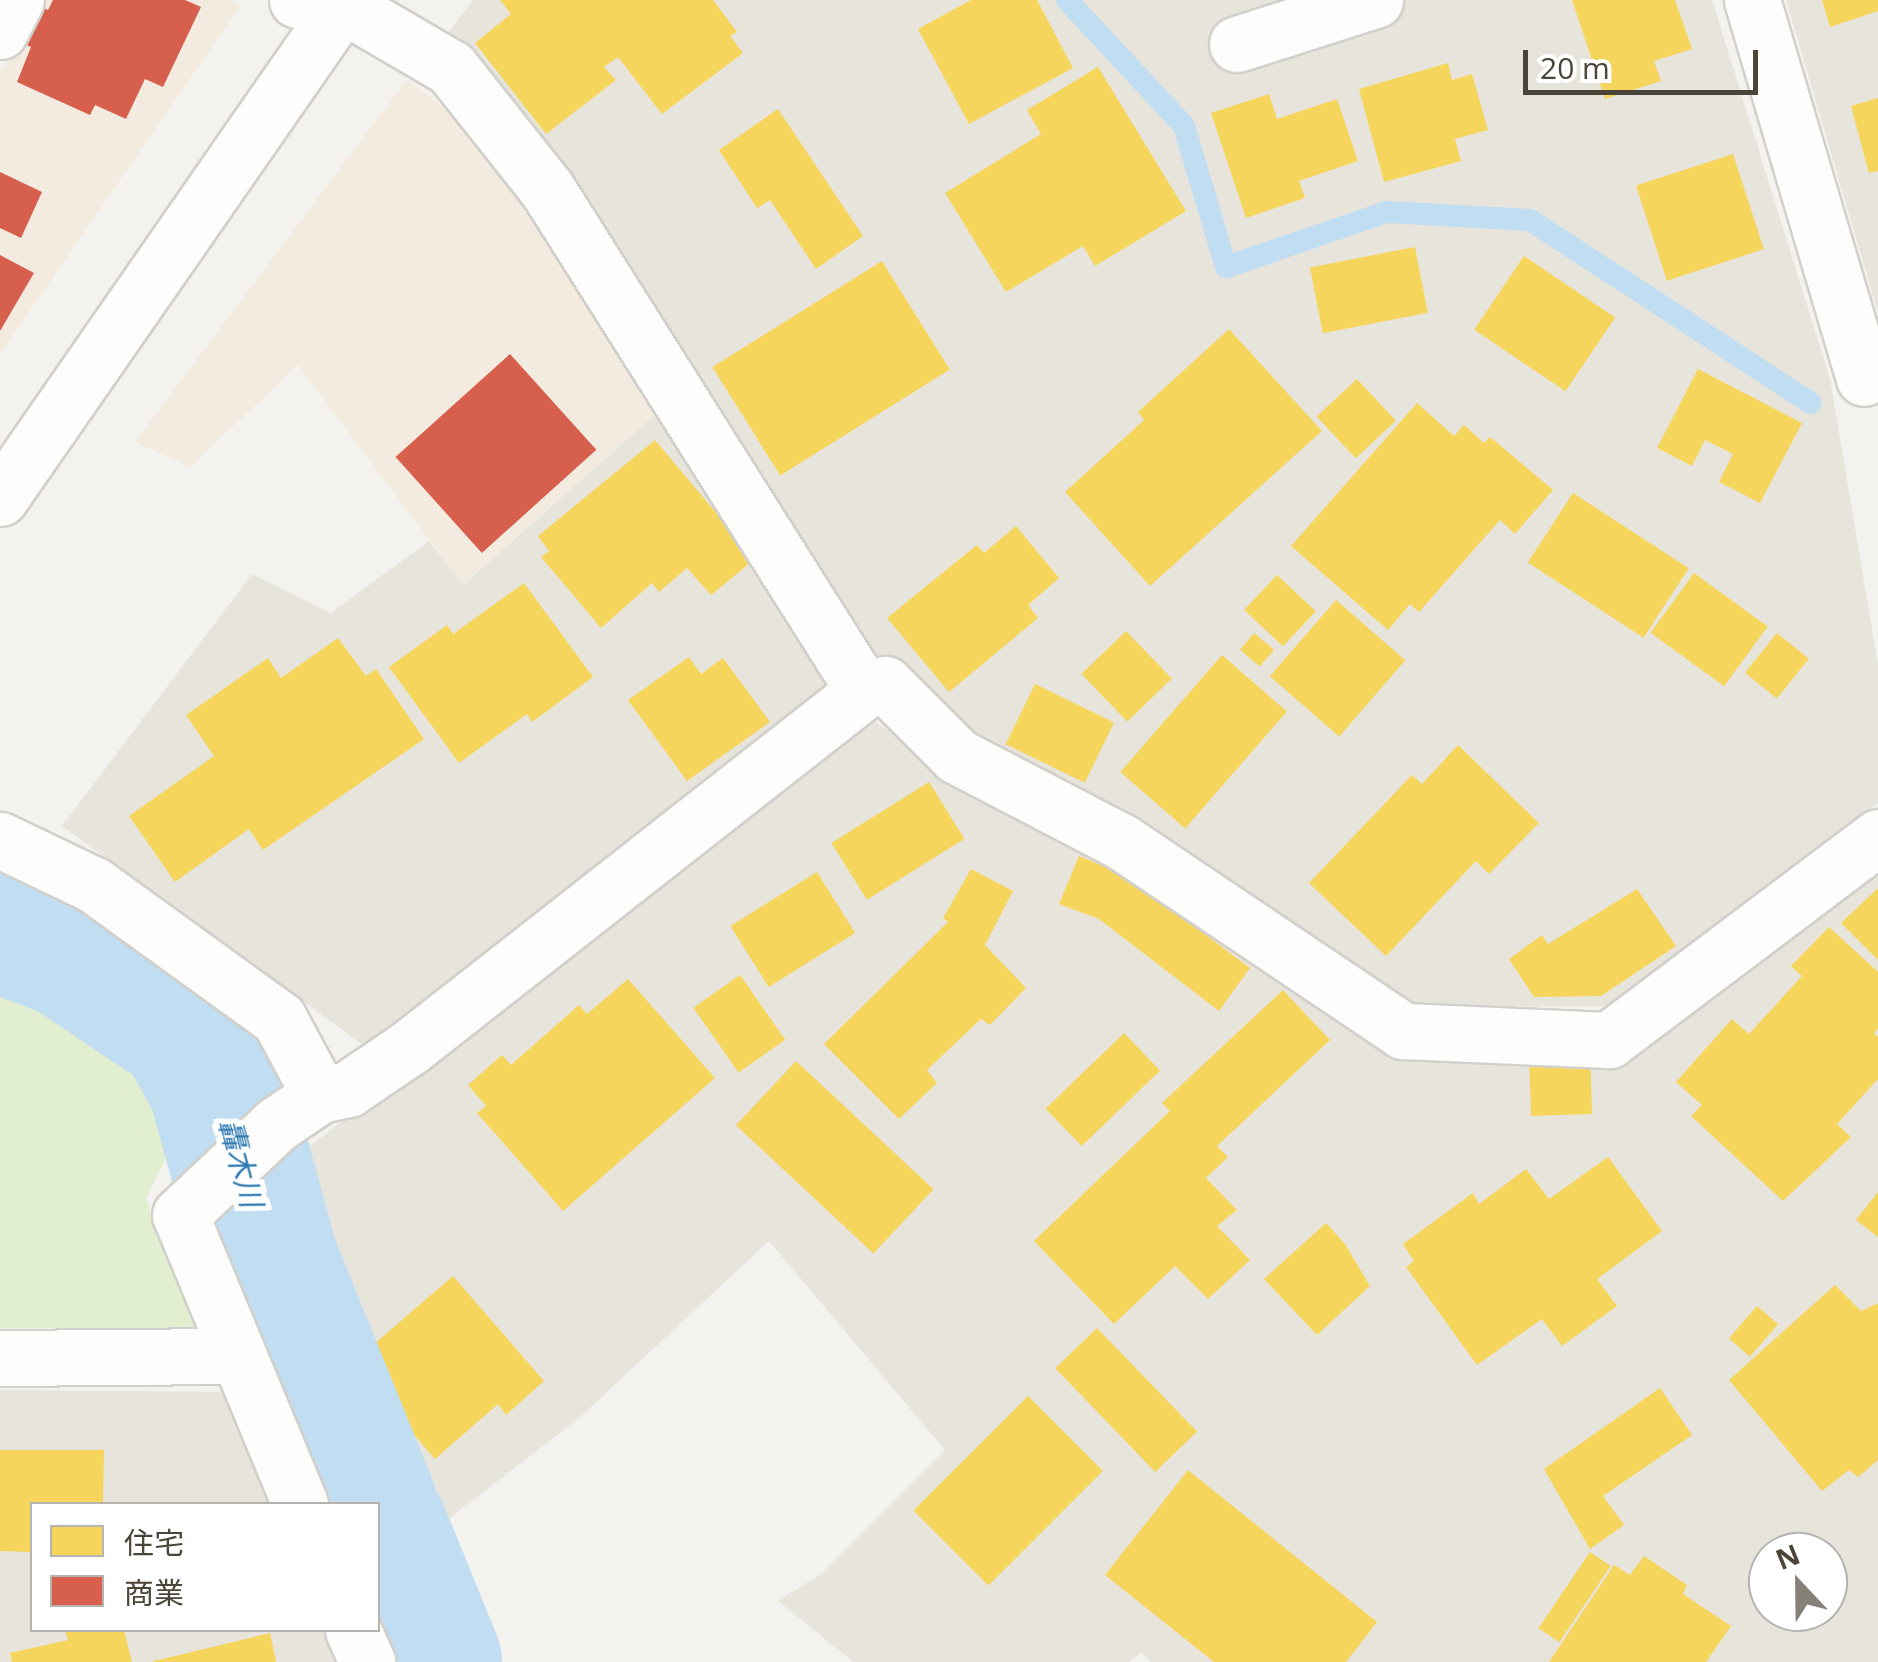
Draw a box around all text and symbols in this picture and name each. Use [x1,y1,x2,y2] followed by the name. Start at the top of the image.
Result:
[1528,30,1763,92] scale bar
[1540,47,1610,88] text: 20 m
[212,1115,270,1211] water label: 轟木川
[30,1502,380,1632] legend
[124,1522,184,1563] text: 住宅
[1748,1532,1848,1632] north arrow
[1770,1534,1805,1578] text: N
[124,1572,184,1613] text: 商業

